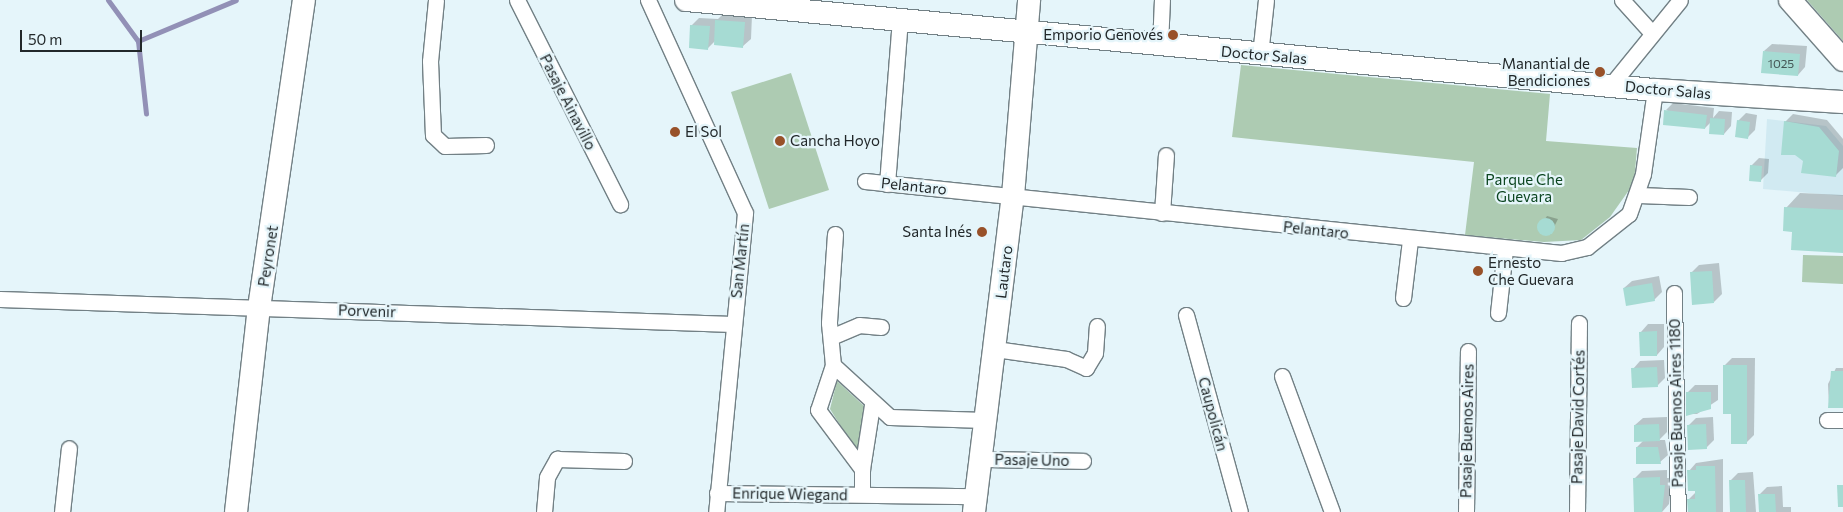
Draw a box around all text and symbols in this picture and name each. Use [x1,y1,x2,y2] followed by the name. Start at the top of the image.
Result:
[22,20,145,52] scale bar
[1043,26,1163,44] place label: Emporio Genovés
[1167,29,1179,41] marker: Emporio Genovés
[28,30,62,48] text: 50 m
[1220,42,1308,68] street label: Doctor Salas
[536,51,600,153] street label: Pasaje Ainavillo
[1502,54,1590,89] place label: Manantial de Bendiciones
[1768,57,1794,71] house number: 1025
[1594,66,1606,78] marker: Manantial de Bendiciones
[1624,77,1712,103] street label: Doctor Salas
[685,123,722,141] place label: El Sol
[669,126,681,138] marker: El Sol
[790,132,880,150] place label: Cancha Hoyo
[774,135,786,147] marker: Cancha Hoyo
[1485,170,1563,205] park label: Parque Che Guevara
[880,174,948,198] street label: Pelantaro
[1282,218,1350,242] street label: Pelantaro
[727,223,753,299] street label: San Martín
[902,223,972,241] place label: Santa Inés
[254,224,282,288] street label: Peyronet
[976,226,988,238] marker: Santa Inés
[992,244,1016,300] street label: Lautaro
[1488,253,1574,288] place label: Ernesto Che Guevara
[1472,265,1484,277] marker: Ernesto Che Guevara
[338,301,396,321] street label: Porvenir
[1666,318,1686,488] street label: Pasaje Buenos Aires 1180
[1568,350,1588,484] street label: Pasaje David Cortés
[1457,364,1477,498] street label: Pasaje Buenos Aires
[1194,375,1232,453] street label: Caupolicán
[994,450,1070,470] street label: Pasaje Uno
[732,484,848,504] street label: Enrique Wiegand

